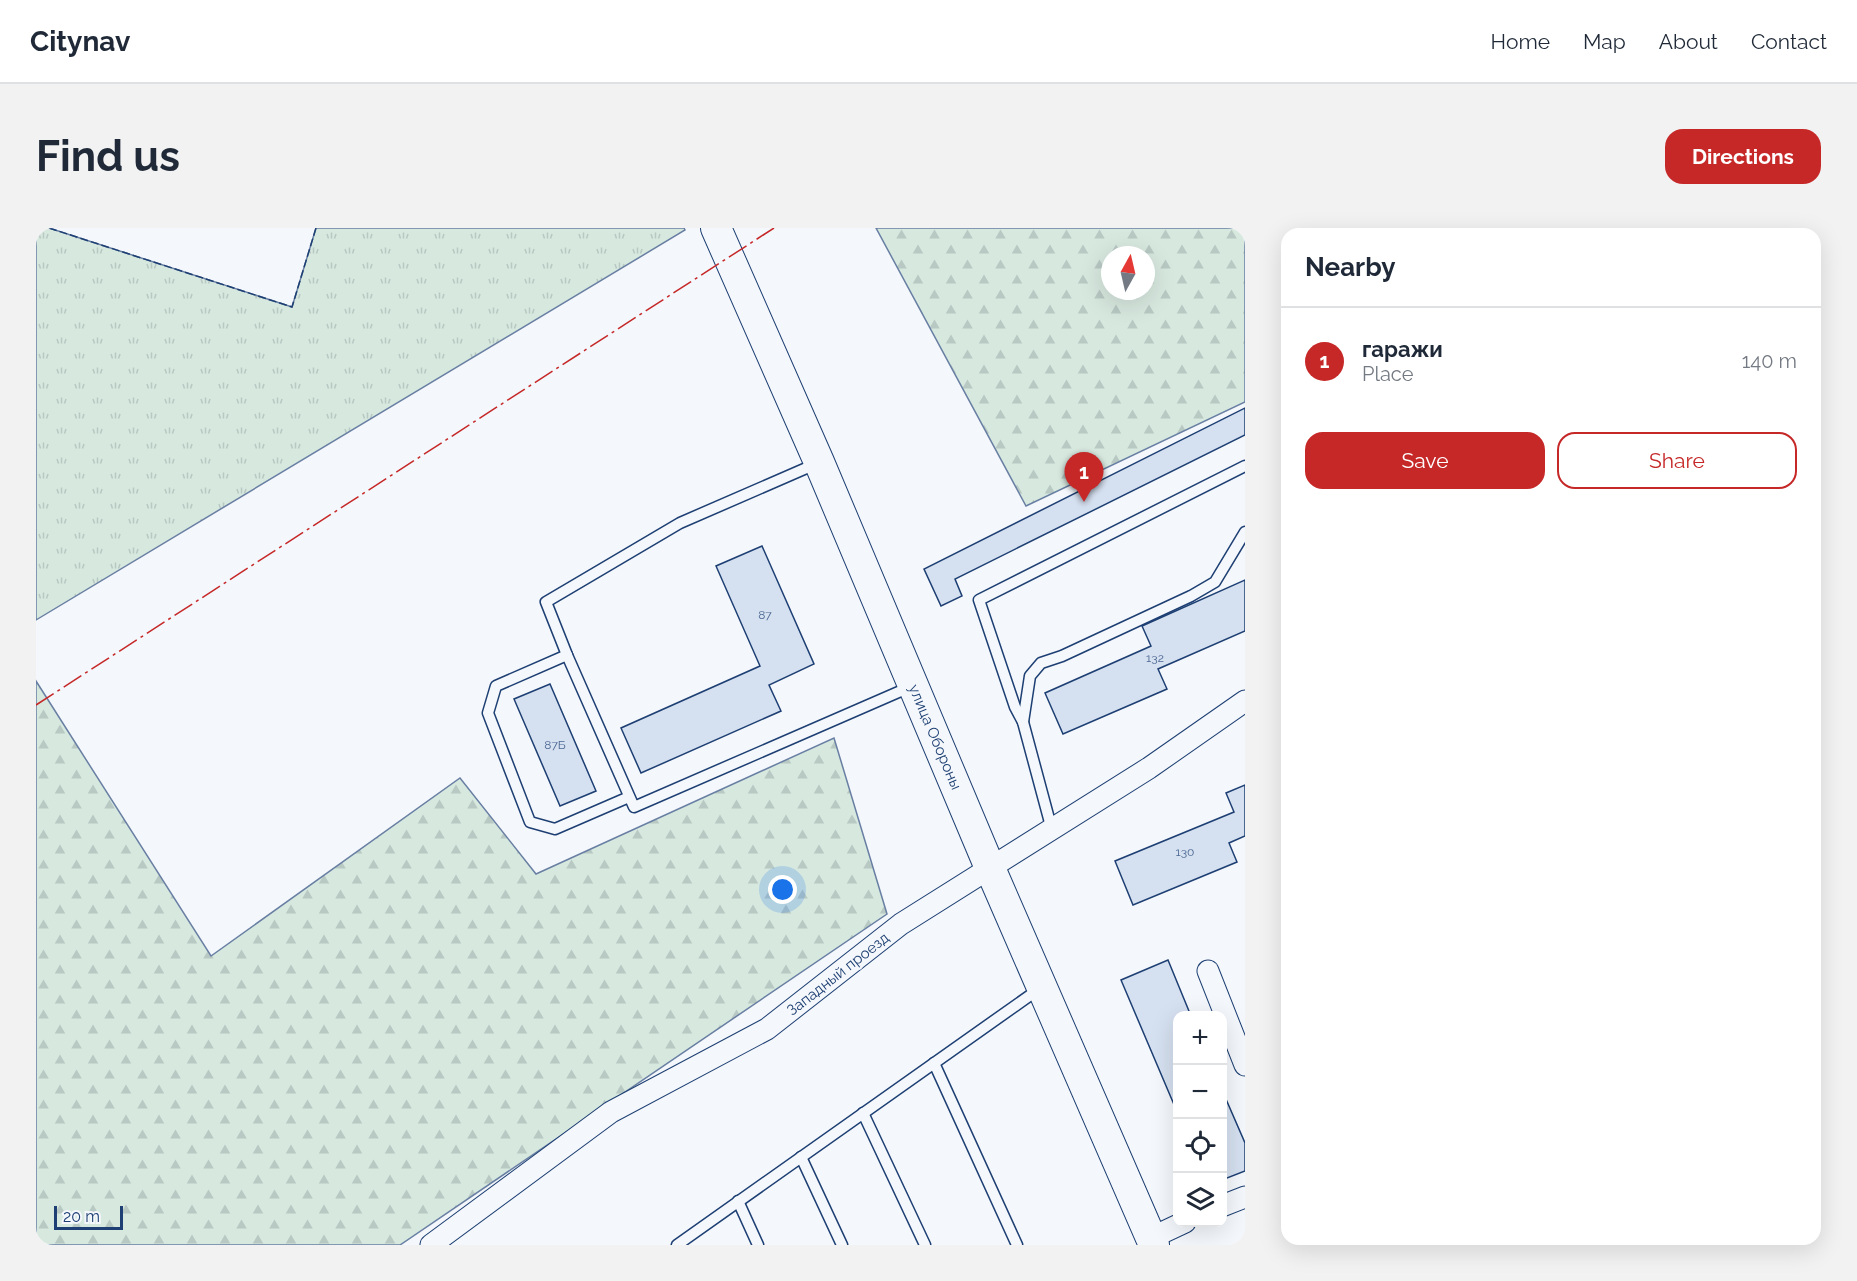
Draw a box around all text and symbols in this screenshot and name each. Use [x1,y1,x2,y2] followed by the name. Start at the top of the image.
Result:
[30,25,130,58] text: Citynav
[1491,29,1550,54] text: Home
[1583,29,1626,54] text: Map
[1659,29,1718,54] text: About
[1751,29,1827,54] text: Contact
[1665,129,1821,184] button: Directions
[36,132,180,181] text: Find us
[1101,246,1155,300] north arrow
[1305,252,1395,282] text: Nearby
[1362,336,1443,362] text: гаражи
[1320,349,1329,373] text: 1
[1742,349,1797,373] text: 140 m
[1362,362,1413,386] text: Place
[1305,432,1545,489] button: Save
[1557,432,1797,489] button: Share
[1064,452,1104,502] pin: 1
[758,608,772,622] house number: 87
[1146,651,1164,665] house number: 132
[905,682,965,792] street label: улица Обороны
[544,738,566,752] house number: 87Б
[1176,845,1194,859] house number: 130
[768,875,797,904] your location
[783,928,893,1019] street label: Западный проезд
[1173,1011,1227,1227] map controls
[1173,1011,1227,1065] button: +
[1173,1065,1227,1119] button: −
[1173,1119,1227,1173] button: locate
[1173,1173,1227,1227] button: layers
[54,1203,123,1230] scale bar
[63,1207,100,1226] text: 20 m

